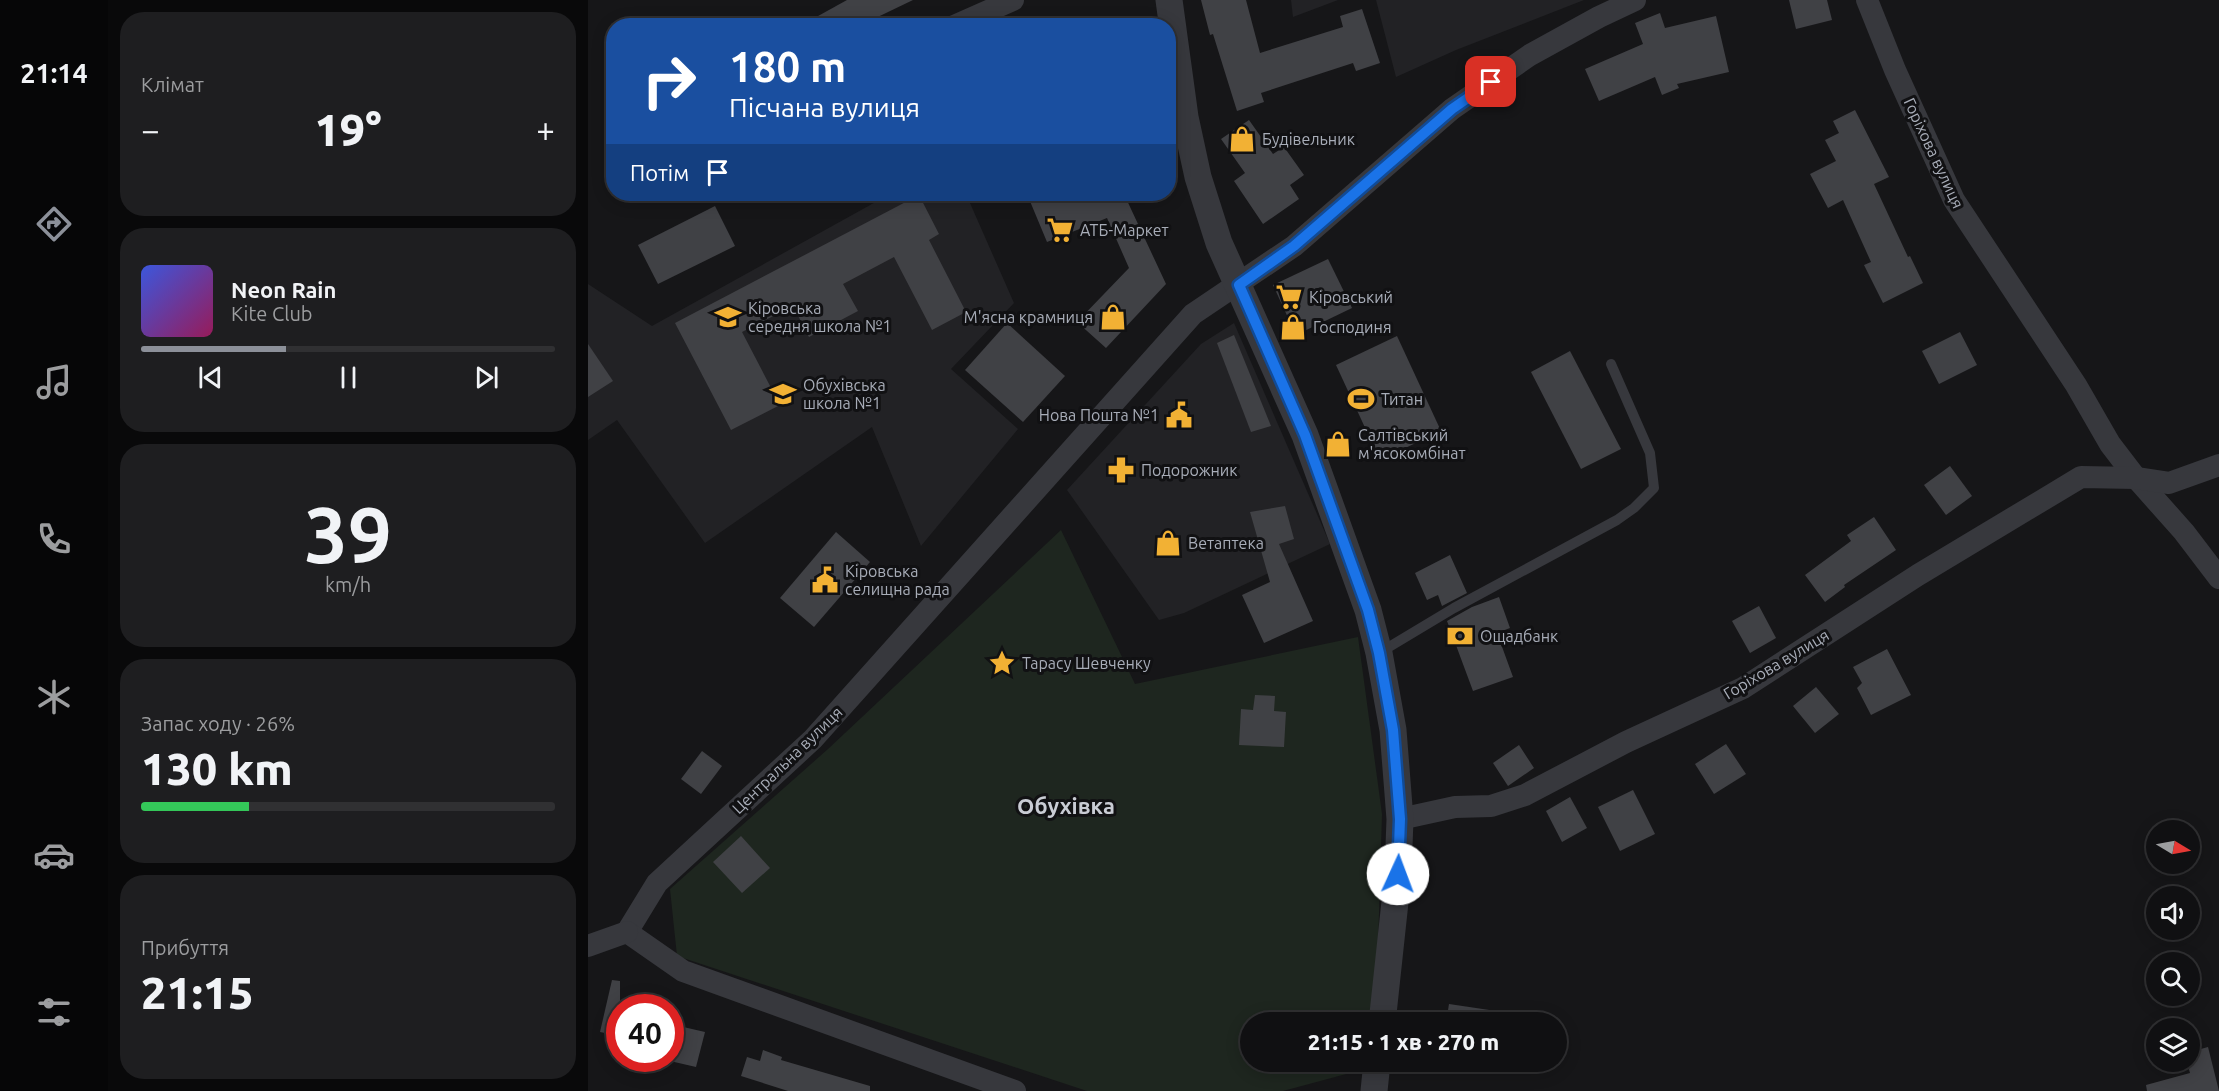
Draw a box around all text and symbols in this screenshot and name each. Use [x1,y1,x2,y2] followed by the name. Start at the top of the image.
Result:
[630,42,708,120] icon: right
[729,43,846,90] text: 180 m
[1465,56,1516,107] pin
[20,58,88,88] text: 21:14
[1474,65,1507,98] icon: arrive
[141,73,204,96] text: Клімат
[729,92,920,122] text: Пісчана вулиця
[1900,95,1968,211] street label: Горіхова вулиця
[314,104,382,155] text: 19°
[141,111,160,148] text: −
[536,111,555,148] text: +
[1227,124,1257,154] shop icon: Будівельник
[1262,130,1355,148] place label: Будівельник
[701,156,734,189] icon: arrive
[630,160,689,185] text: Потім
[33,203,75,245] icon: directions
[1045,215,1075,245] supermarket icon: АТБ-Маркет
[1080,221,1169,239] place label: АТБ-Маркет
[231,277,336,302] text: Neon Rain
[1274,282,1304,312] supermarket icon: Кіровський
[1309,288,1393,306] place label: Кіровський
[748,299,892,335] place label: Кіровська середня школа №1
[231,302,313,325] text: Kite Club
[713,302,743,332] school or university icon: Кіровська середня школа №1
[1098,302,1128,332] shop icon: М'ясна крамниця
[964,308,1093,326] place label: М'ясна крамниця
[1278,312,1308,342] shop icon: Господиня
[1313,318,1392,336] place label: Господиня
[33,361,75,403] icon: music
[194,361,227,394] icon: previous
[332,361,365,394] icon: pause
[470,361,503,394] icon: next
[803,376,886,412] place label: Обухівська школа №1
[768,379,798,409] school or university icon: Обухівська школа №1
[1346,384,1376,414] sports icon: Титан
[1381,390,1423,408] place label: Титан
[1164,400,1194,430] public building icon: Нова Пошта №1
[1039,406,1159,424] place label: Нова Пошта №1
[1358,426,1466,462] place label: Салтівський м'ясокомбінат
[1323,429,1353,459] shop icon: Салтівський м'ясокомбінат
[1106,455,1136,485] pharmacy icon: Подорожник
[1141,461,1238,479] place label: Подорожник
[304,490,392,578] text: 39
[33,518,75,560] icon: phone
[1153,528,1183,558] shop icon: Ветаптека
[1188,534,1264,552] place label: Ветаптека
[845,562,950,598] place label: Кіровська селищна рада
[810,565,840,595] public building icon: Кіровська селищна рада
[325,573,371,596] text: km/h
[1445,621,1475,651] bank icon: Ощадбанк
[1720,625,1832,703] street label: Горіхова вулиця
[1480,627,1558,645] place label: Ощадбанк
[987,648,1017,678] place icon: Тарасу Шевченку
[1022,654,1151,672] place label: Тарасу Шевченку
[33,676,75,718] icon: climate
[728,703,846,817] street label: Центральна вулиця
[141,712,295,735] text: Запас ходу · 26%
[141,743,293,794] text: 130 km
[1017,793,1115,818] district label: Обухівка
[2146,820,2200,874] north arrow
[2146,820,2200,1072] map controls
[33,834,75,876] icon: car
[1366,842,1430,906] position arrow
[2146,886,2200,940] button: sound
[141,936,229,959] text: Прибуття
[2146,952,2200,1006] button: search
[141,967,254,1018] text: 21:15
[33,991,75,1033] icon: filters
[606,994,684,1072] speed limit sign: 40
[2146,1018,2200,1072] button: layers
[1308,1029,1499,1054] text: 21:15 · 1 хв · 270 m

